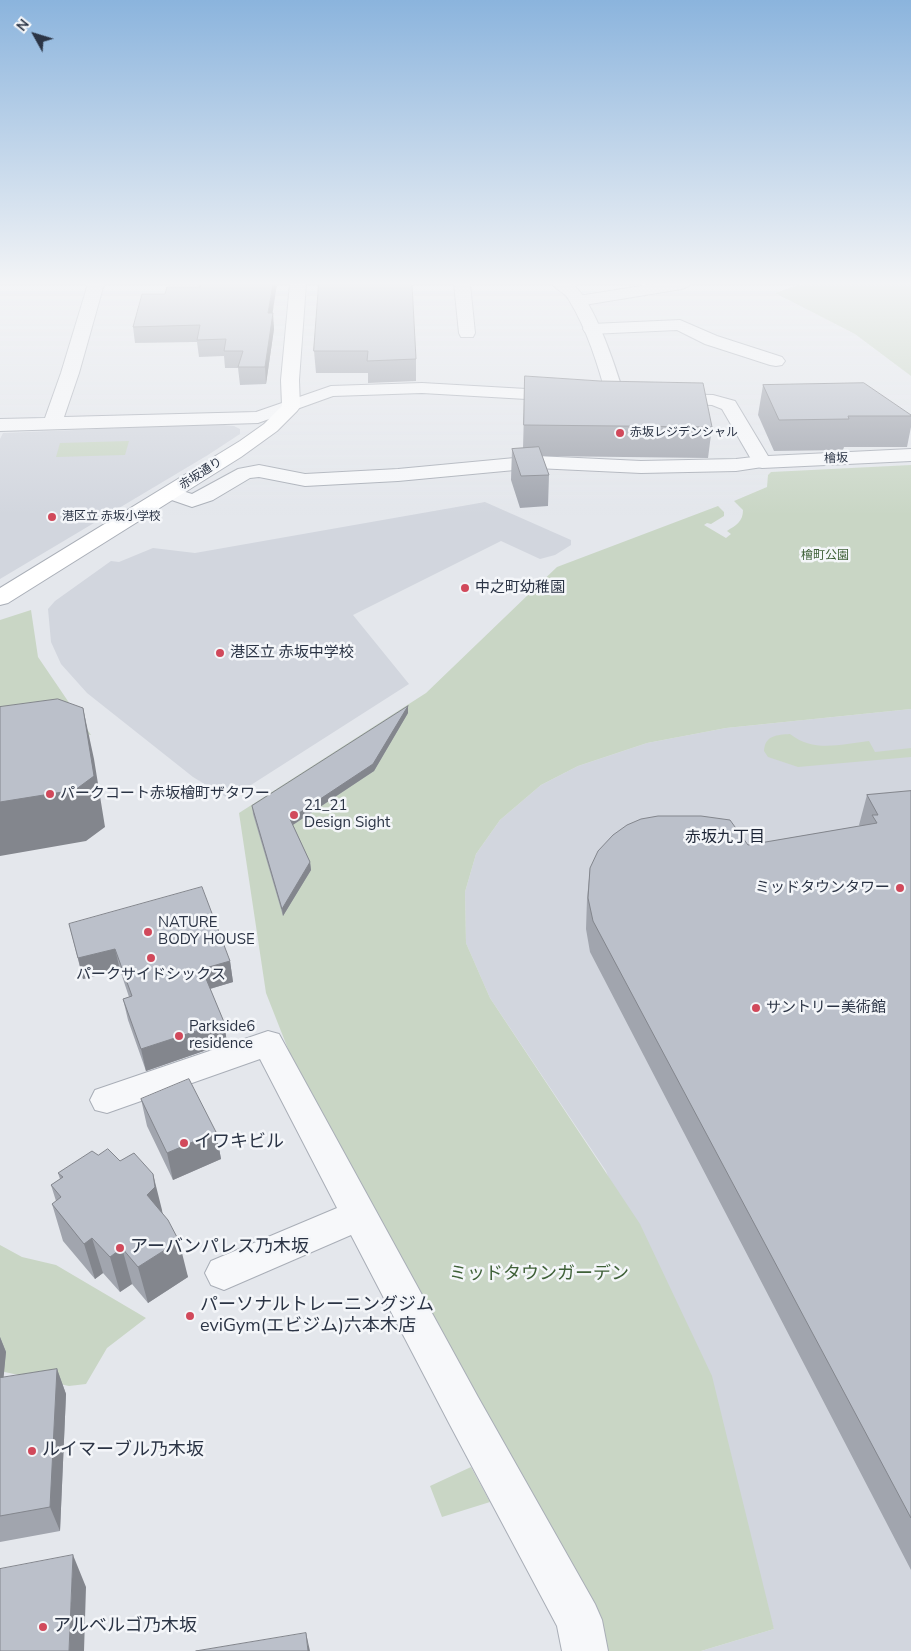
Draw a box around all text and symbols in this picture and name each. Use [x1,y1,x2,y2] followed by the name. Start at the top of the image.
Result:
[10,10,60,60] north arrow
[12,15,34,35] text: N
[630,426,738,440] place label: 赤坂レジデンシャル
[614,427,626,439] marker: 赤坂レジデンシャル
[824,451,848,467] street label: 檜坂
[177,455,225,493] street label: 赤坂通り
[62,510,161,524] place label: 港区立 赤坂小学校
[46,511,58,523] marker: 港区立 赤坂小学校
[801,549,849,563] park label: 檜町公園
[475,579,565,597] place label: 中之町幼稚園
[459,582,471,594] marker: 中之町幼稚園
[230,644,354,662] place label: 港区立 赤坂中学校
[214,647,226,659] marker: 港区立 赤坂中学校
[60,785,270,803] place label: パークコート赤坂檜町ザタワー
[44,788,56,800] marker: パークコート赤坂檜町ザタワー
[304,797,390,832] place label: 21_21 Design Sight
[288,809,300,821] marker: 21_21 Design Sight
[685,828,765,848] district label: 赤坂九丁目
[755,879,890,897] place label: ミッドタウンタワー
[894,882,906,894] marker: ミッドタウンタワー
[158,914,255,949] place label: NATURE BODY HOUSE
[142,926,154,938] marker: NATURE BODY HOUSE
[145,952,157,964] marker: パークサイドシックス
[76,966,226,984] place label: パークサイドシックス
[766,999,886,1017] place label: サントリー美術館
[750,1002,762,1014] marker: サントリー美術館
[189,1018,255,1053] place label: Parkside6 residence
[173,1030,185,1042] marker: Parkside6 residence
[194,1132,284,1154] place label: イワキビル
[178,1137,190,1149] marker: イワキビル
[130,1237,309,1259] place label: アーバンパレス乃木坂
[114,1242,126,1254] marker: アーバンパレス乃木坂
[449,1264,629,1286] park label: ミッドタウンガーデン
[200,1295,434,1338] place label: パーソナルトレーニングジム eviGym(エビジム)六本木店
[184,1310,196,1322] marker: パーソナルトレーニングジム eviGym(エビジム)六本木店
[42,1440,204,1462] place label: ルイマーブル乃木坂
[26,1445,38,1457] marker: ルイマーブル乃木坂
[53,1616,197,1638] place label: アルベルゴ乃木坂
[37,1621,49,1633] marker: アルベルゴ乃木坂

